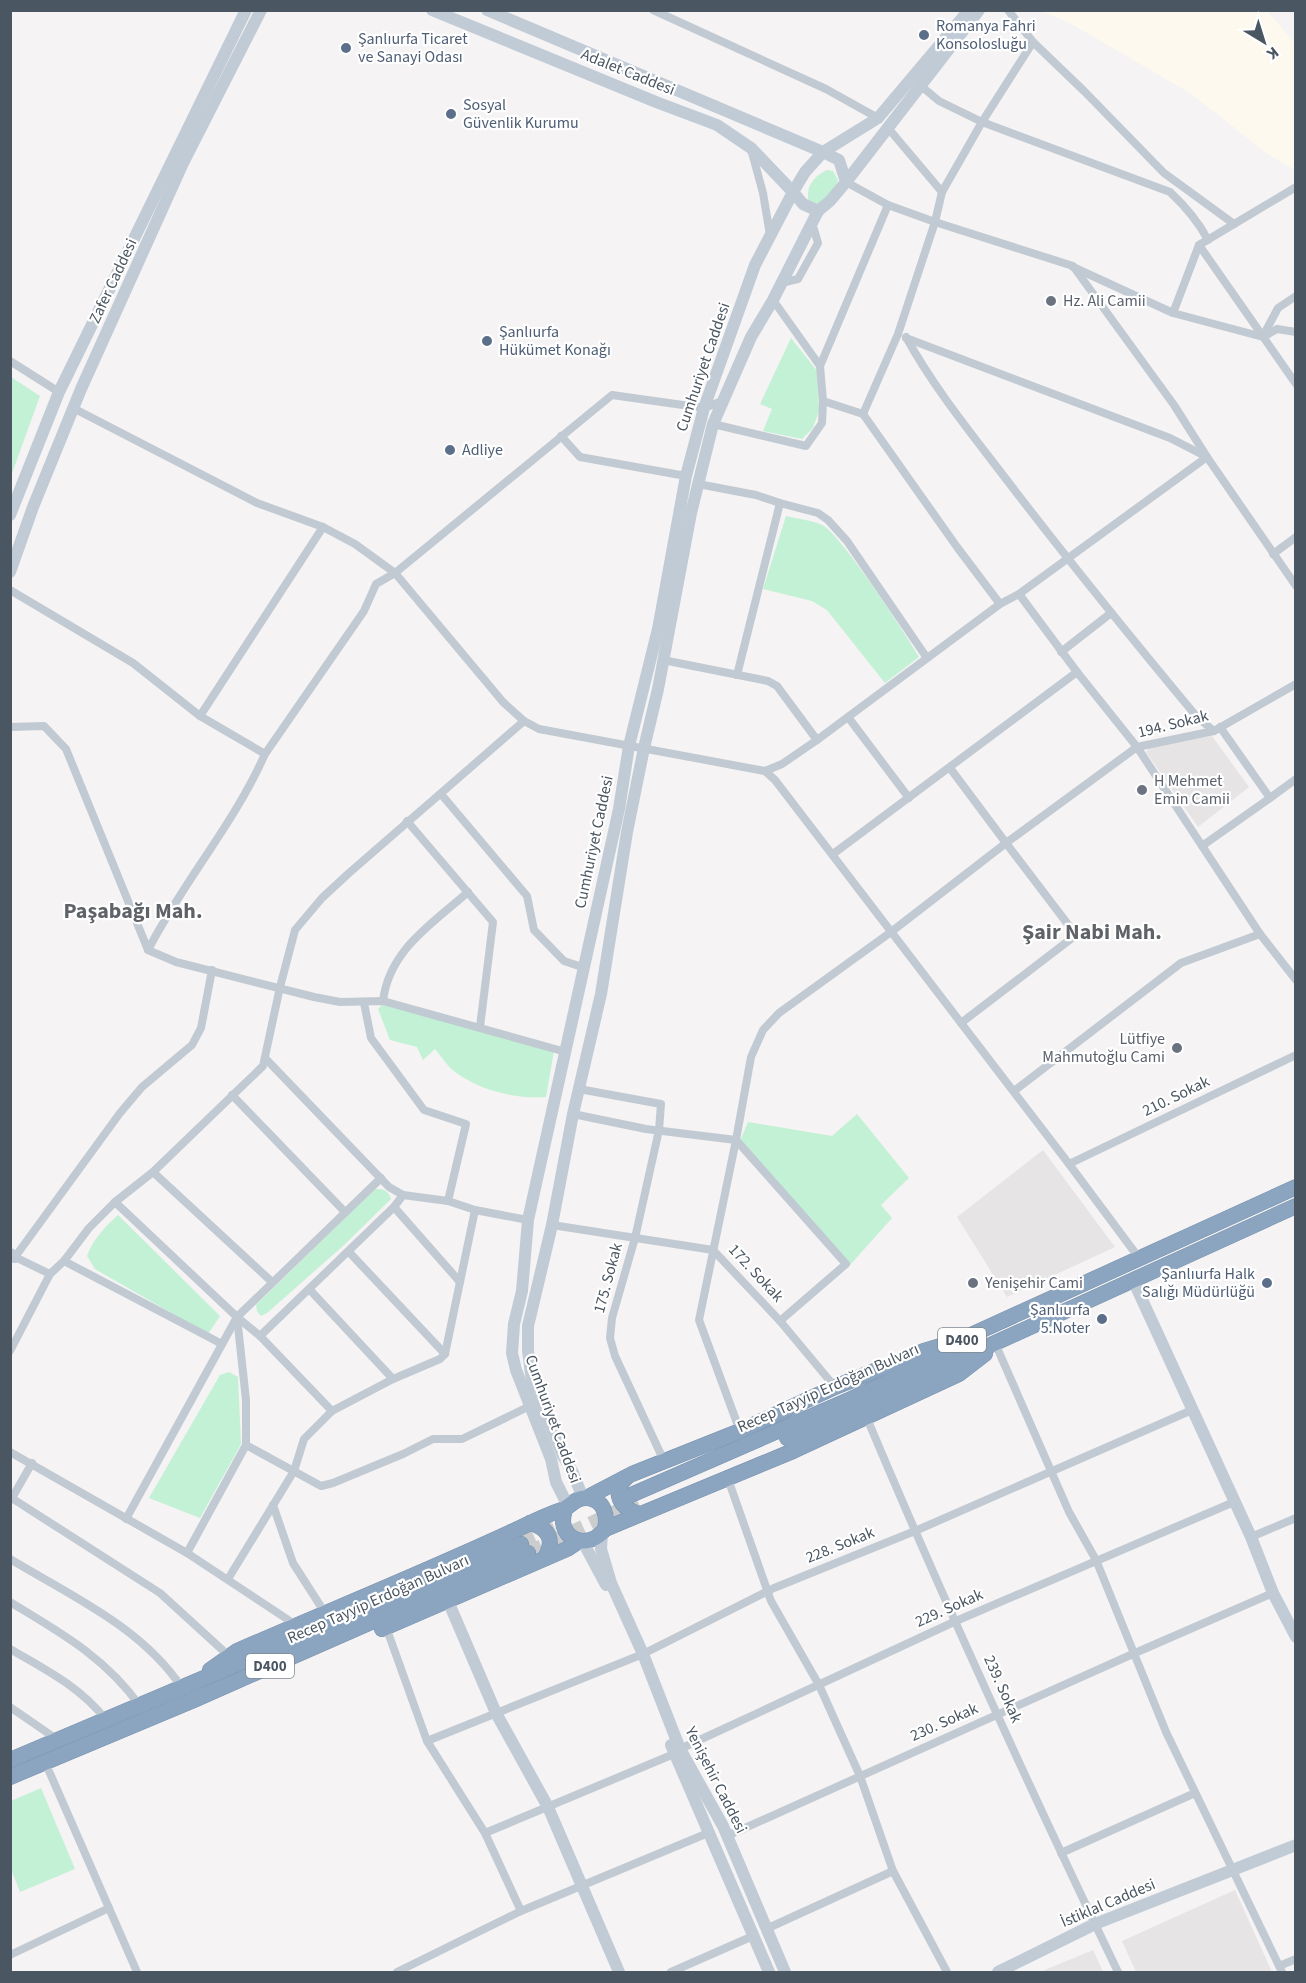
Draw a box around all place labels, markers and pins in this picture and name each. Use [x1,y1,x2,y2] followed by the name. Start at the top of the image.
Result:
[936,15,1036,55] place label: Romanya Fahri Konsolosluğu
[358,28,468,68] place label: Şanlıurfa Ticaret ve Sanayi Odası
[917,28,931,42] marker: Romanya Fahri Konsolosluğu
[339,41,353,55] marker: Şanlıurfa Ticaret ve Sanayi Odası
[463,94,579,134] place label: Sosyal Güvenlik Kurumu
[444,107,458,121] marker: Sosyal Güvenlik Kurumu
[1063,290,1146,312] place label: Hz. Ali Camii
[1044,294,1058,308] marker: Hz. Ali Camii
[499,321,611,361] place label: Şanlıurfa Hükümet Konağı
[480,334,494,348] marker: Şanlıurfa Hükümet Konağı
[462,439,503,461] place label: Adliye
[443,443,457,457] marker: Adliye
[1154,770,1230,810] place label: H Mehmet Emin Camii
[1135,783,1149,797] marker: H Mehmet Emin Camii
[1042,1028,1165,1068] place label: Lütfiye Mahmutoğlu Cami
[1170,1041,1184,1055] marker: Lütfiye Mahmutoğlu Cami
[1142,1263,1255,1303] place label: Şanlıurfa Halk Salığı Müdürlüğü
[984,1272,1083,1294] place label: Yenişehir Cami
[966,1276,980,1290] marker: Yenişehir Cami
[1260,1276,1274,1290] marker: Şanlıurfa Halk Salığı Müdürlüğü
[1030,1299,1090,1339] place label: Şanlıurfa 5.Noter
[1095,1312,1109,1326] marker: Şanlıurfa 5.Noter

